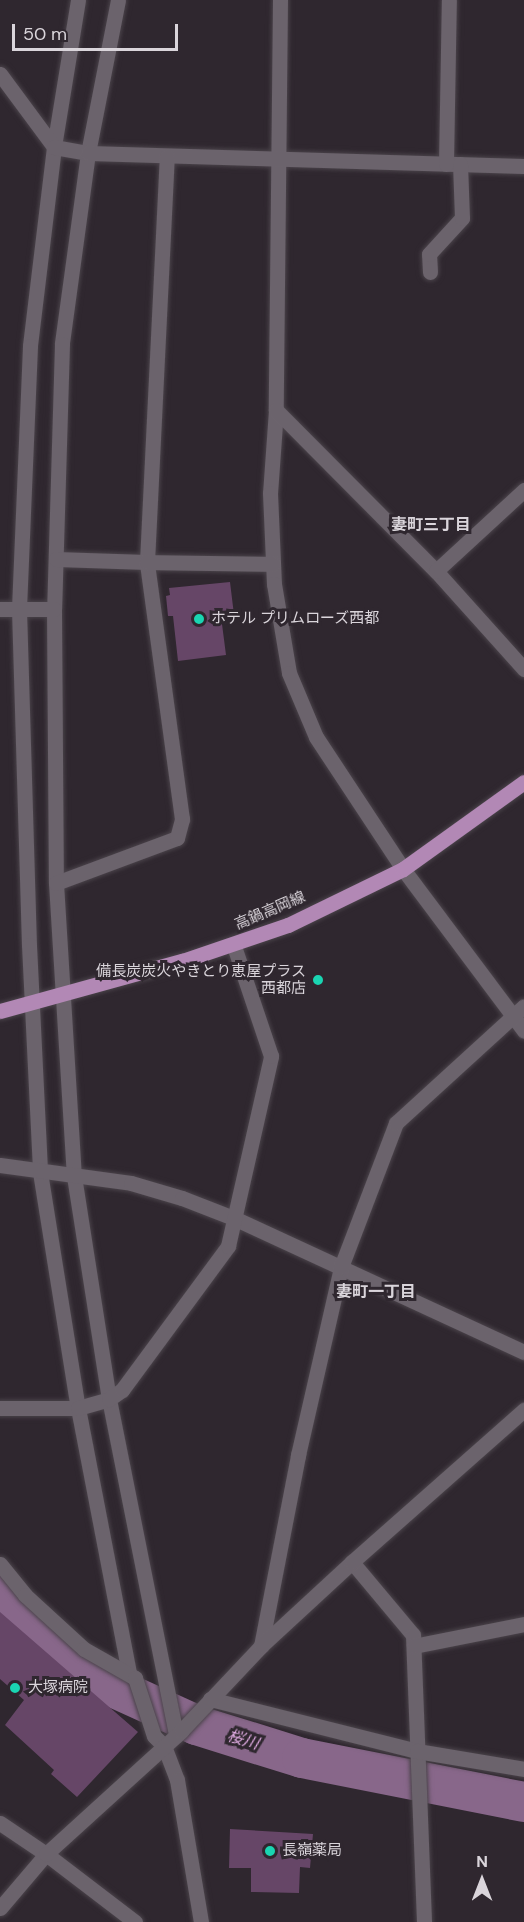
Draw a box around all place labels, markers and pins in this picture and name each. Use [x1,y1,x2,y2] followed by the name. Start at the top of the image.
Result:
[211,610,380,628] place label: ホテル プリムローズ西都
[192,612,206,626] marker: ホテル プリムローズ西都
[96,962,306,997] place label: 備長炭炭火やきとり恵屋プラス 西都店
[311,973,325,987] marker: 備長炭炭火やきとり恵屋プラス 西都店
[6,1679,24,1697] marker: 大塚病院
[28,1679,88,1697] place label: 大塚病院
[282,1842,342,1860] place label: 長嶺薬局
[263,1844,277,1858] marker: 長嶺薬局

